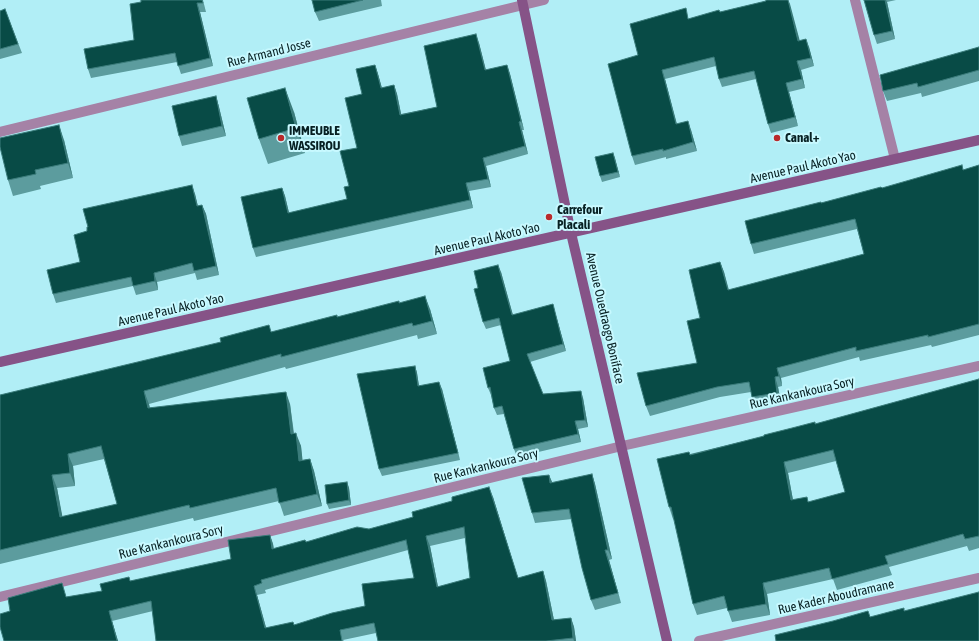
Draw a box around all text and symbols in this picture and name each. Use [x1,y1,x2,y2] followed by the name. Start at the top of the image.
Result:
[226,35,312,71] street label: Rue Armand Josse
[289,123,340,154] place label: IMMEUBLE WASSIROU
[785,130,819,146] place label: Canal+
[276,133,286,143] marker: IMMEUBLE WASSIROU
[772,133,782,143] marker: Canal+
[749,147,857,187] street label: Avenue Paul Akoto Yao
[557,202,602,233] place label: Carrefour Placali
[544,212,554,222] marker: Carrefour Placali
[433,219,541,259] street label: Avenue Paul Akoto Yao
[582,251,628,385] street label: Avenue Ouedraogo Boniface
[117,290,225,330] street label: Avenue Paul Akoto Yao
[748,373,856,413] street label: Rue Kankankoura Sory
[432,445,540,487] street label: Rue Kankankoura Sory
[117,521,225,563] street label: Rue Kankankoura Sory
[776,576,896,618] street label: Rue Kader Aboudramane

